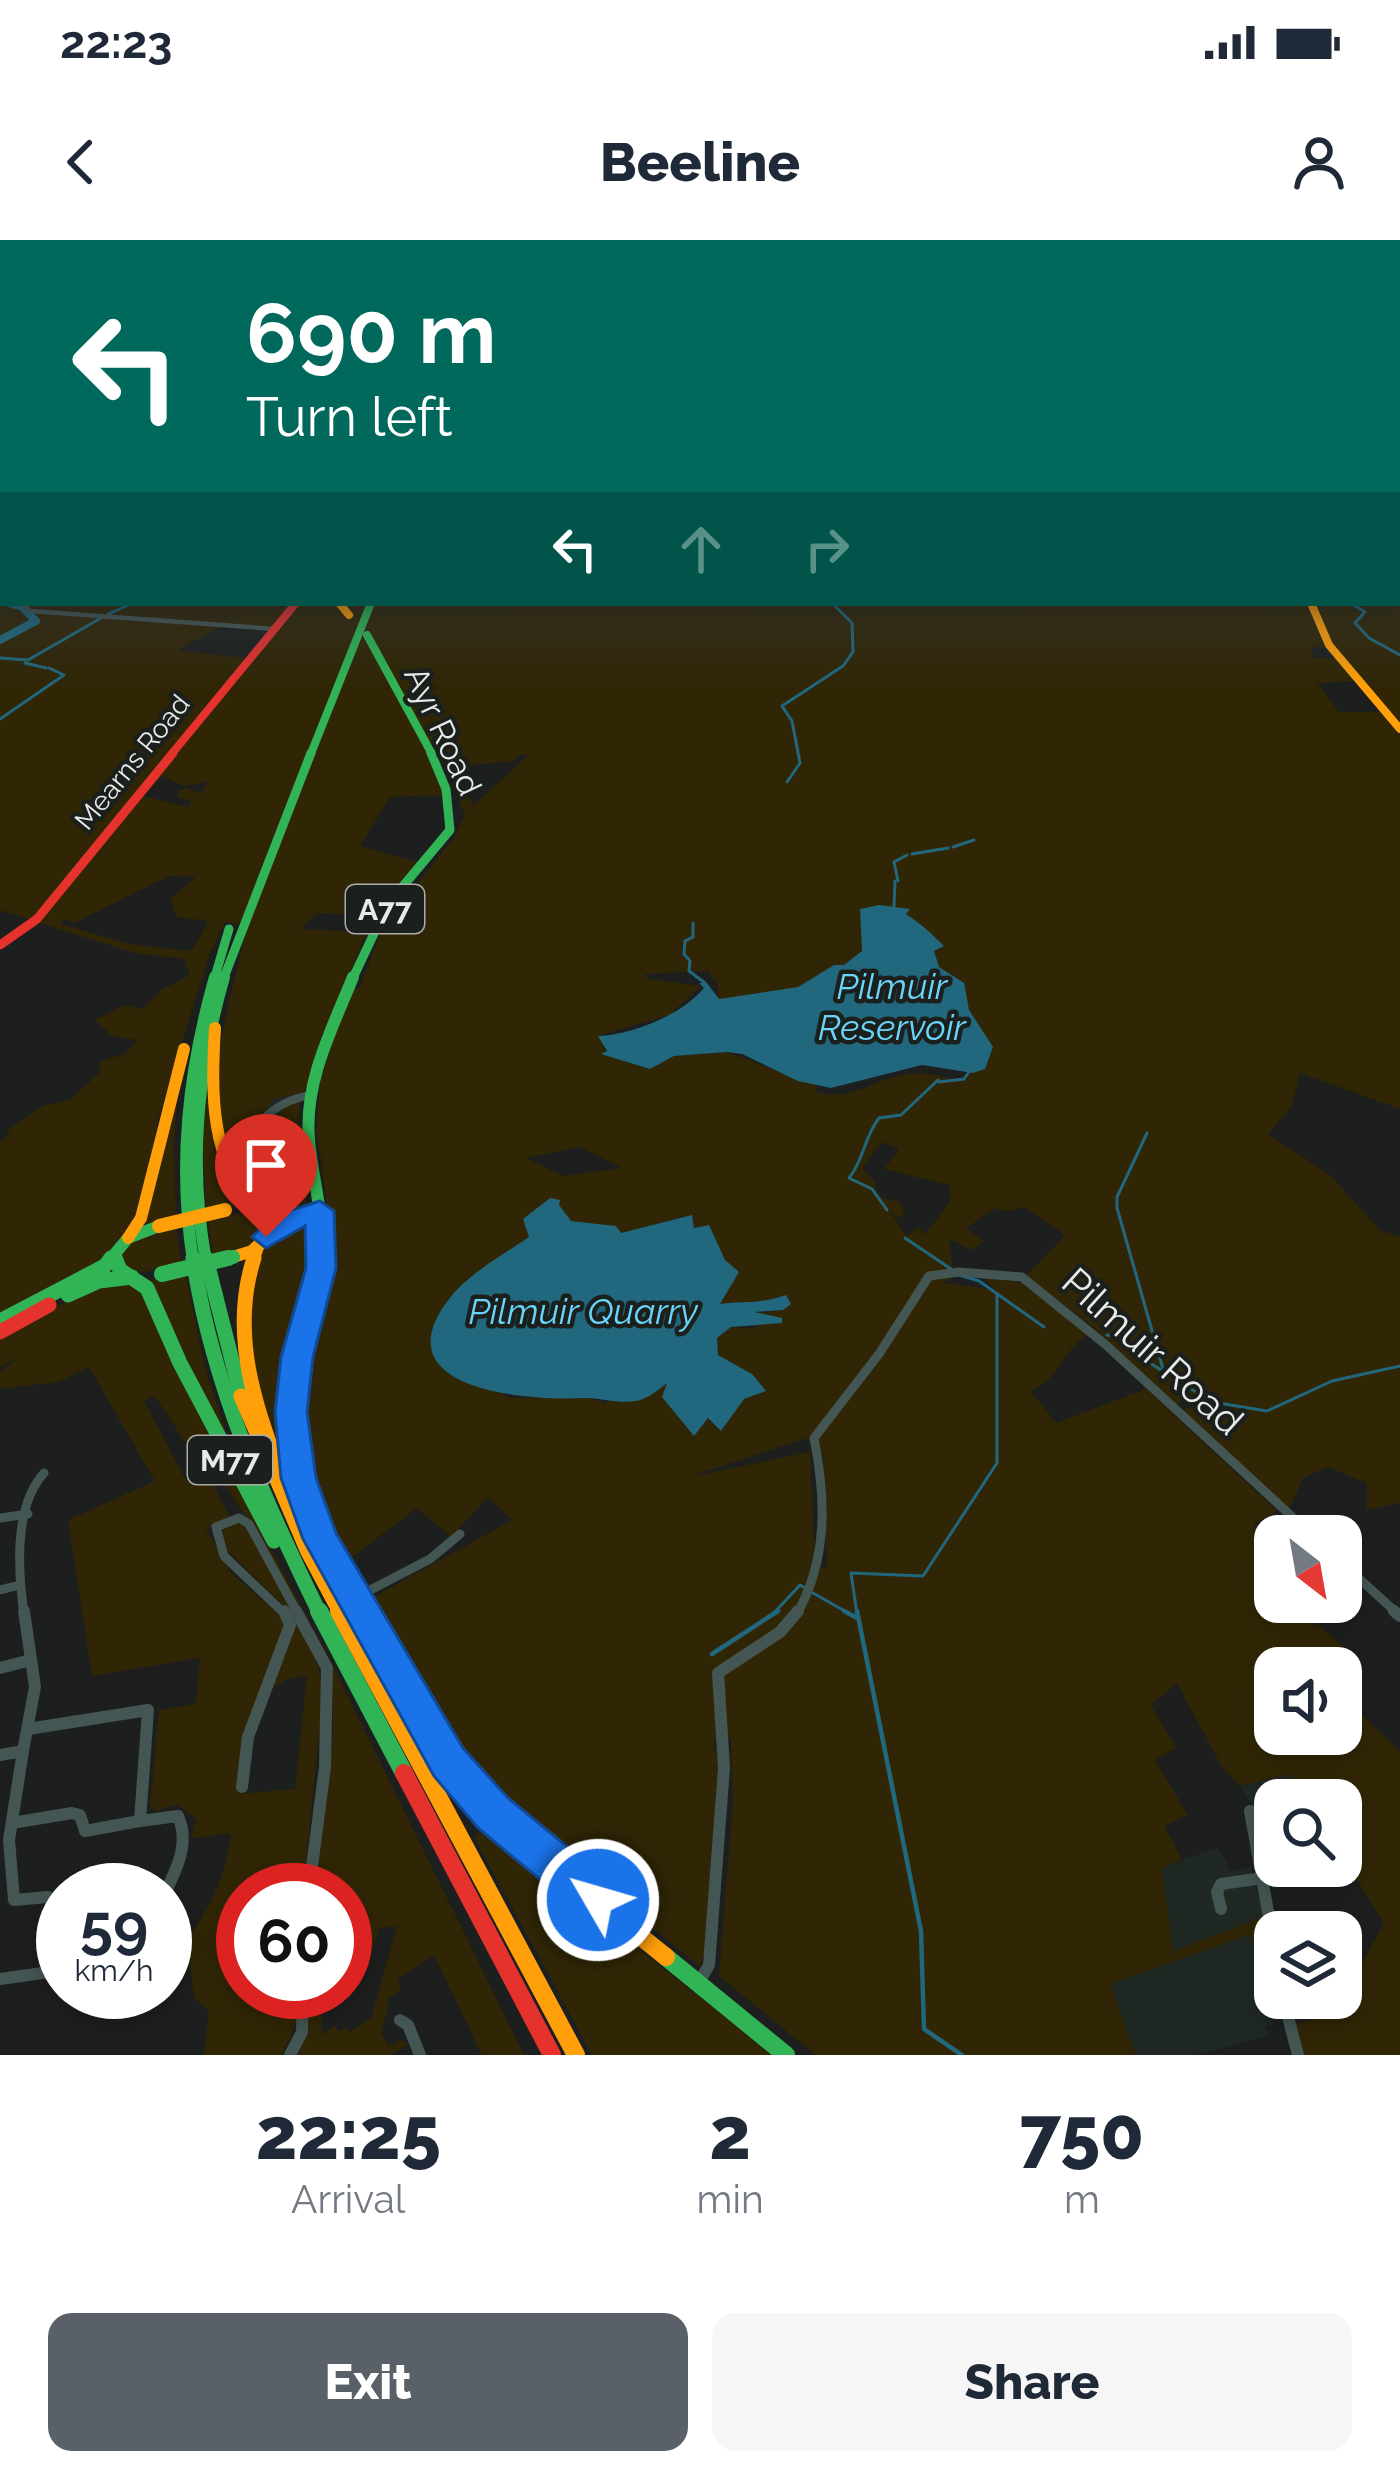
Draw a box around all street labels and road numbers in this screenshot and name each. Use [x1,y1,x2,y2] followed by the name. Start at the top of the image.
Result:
[396,660,490,802] street label: Ayr Road
[68,689,196,835] street label: Mearns Road
[346,885,424,933] road number: A77
[1053,1258,1253,1444] street label: Pilmuir Road
[188,1436,272,1484] road number: M77

